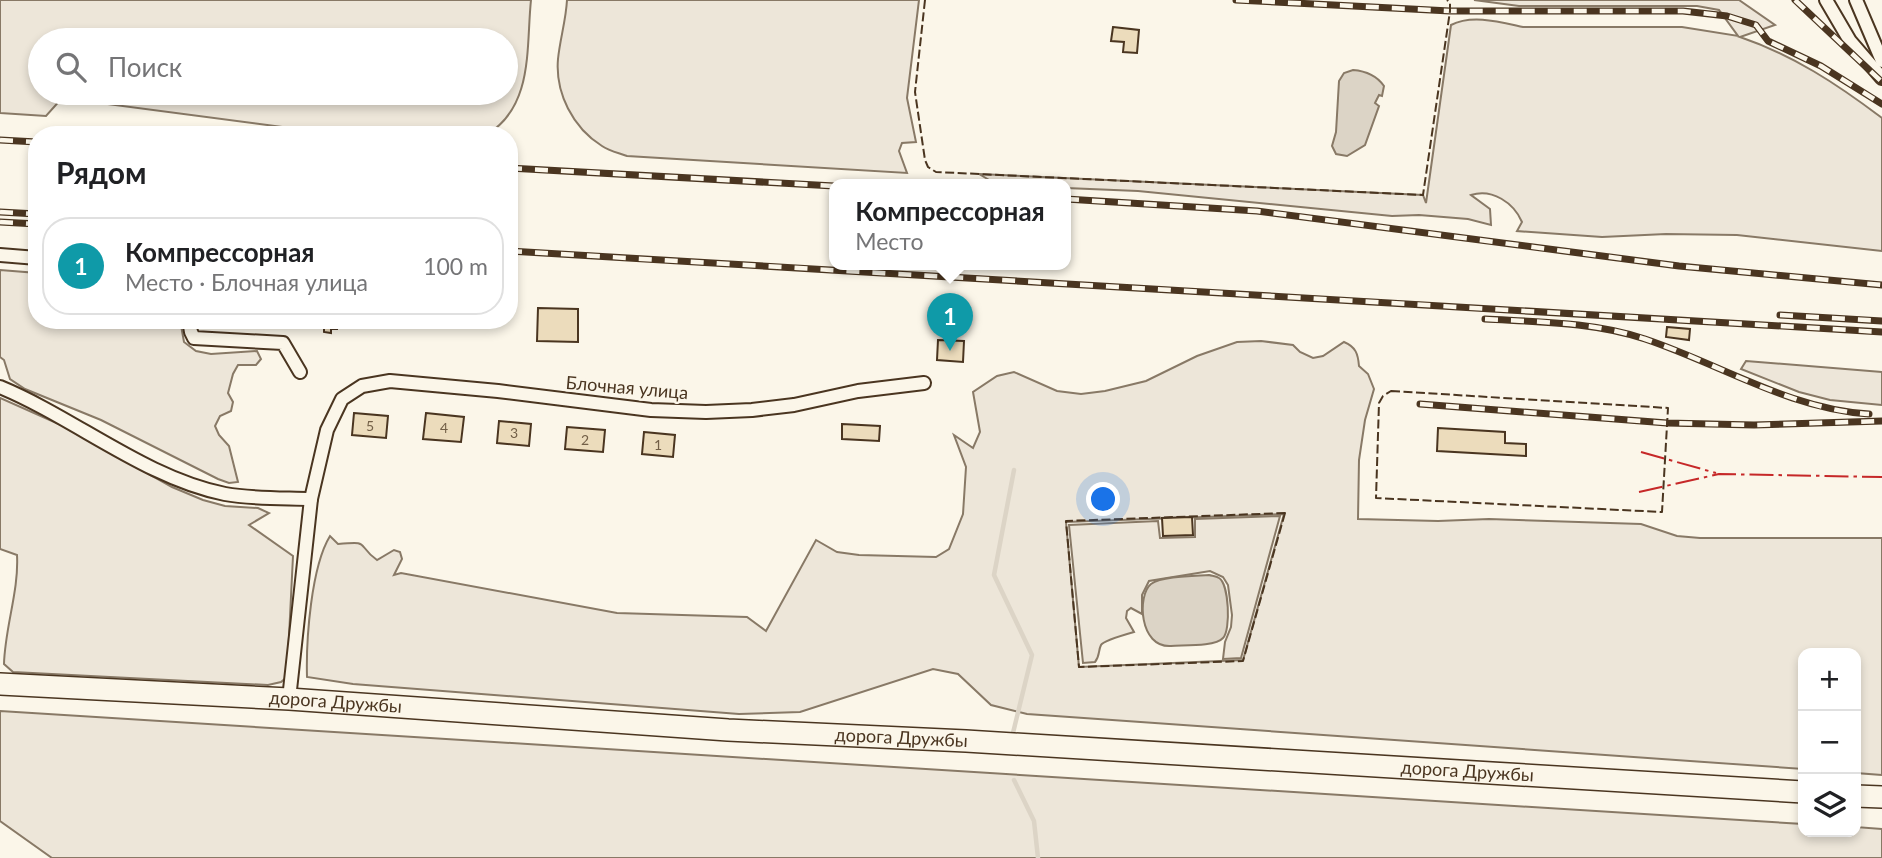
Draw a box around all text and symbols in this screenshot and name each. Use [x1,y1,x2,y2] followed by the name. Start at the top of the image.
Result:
[28,28,518,105] search box
[52,48,90,86] icon: search
[108,51,182,83] text: Поиск
[56,154,146,190] text: Рядом
[829,179,1071,270] popup
[855,195,1045,227] text: Компрессорная
[855,227,924,255] text: Место
[125,236,315,268] text: Компрессорная
[74,252,88,280] text: 1
[423,252,488,280] text: 100 m
[125,268,368,296] text: Место · Блочная улица
[927,293,973,351] pin: 1
[565,371,689,403] street label: Блочная улица
[366,417,374,434] house number: 5
[440,419,448,436] house number: 4
[510,424,518,441] house number: 3
[581,431,589,448] house number: 2
[654,436,662,453] house number: 1
[1086,482,1120,516] your location
[1798,648,1861,837] map controls
[1798,648,1861,711] button: +
[269,686,403,717] street label: дорога Дружбы
[1798,711,1861,774] button: −
[834,723,968,751] street label: дорога Дружбы
[1400,756,1534,786] street label: дорога Дружбы
[1798,774,1861,837] button: layers

